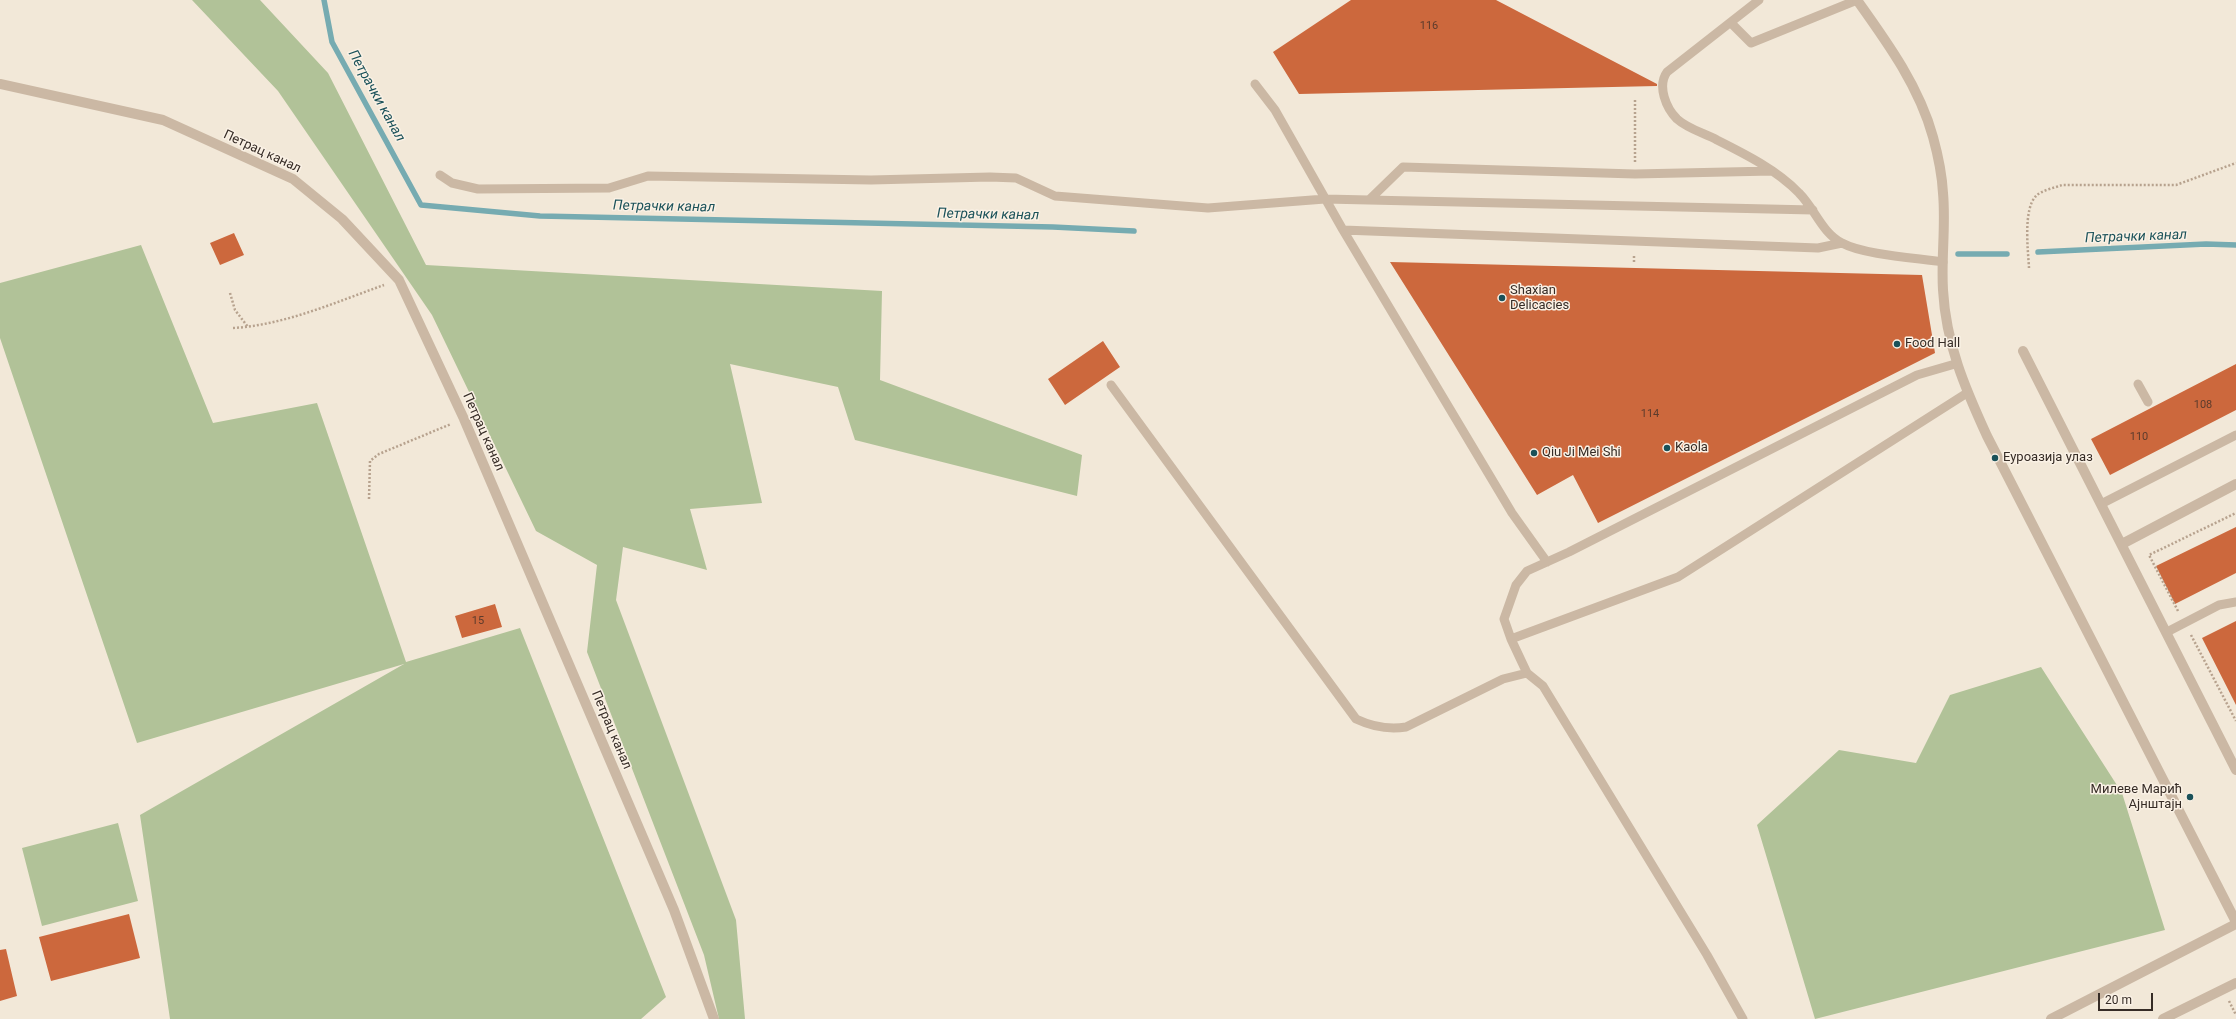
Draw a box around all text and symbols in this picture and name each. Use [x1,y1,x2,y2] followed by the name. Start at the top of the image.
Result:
[1420,19,1438,33] house number: 116
[344,47,408,145] water label: Петрачки канал
[221,127,303,177] street label: Петрац канал
[613,198,715,216] water label: Петрачки канал
[937,206,1039,224] water label: Петрачки канал
[2085,227,2187,247] water label: Петрачки канал
[1510,283,1569,314] place label: Shaxian Delicacies
[1497,293,1507,303] marker: Shaxian Delicacies
[1905,336,1960,352] place label: Food Hall
[1892,339,1902,349] marker: Food Hall
[459,391,507,473] street label: Петрац канал
[2194,398,2212,412] house number: 108
[1641,407,1659,421] house number: 114
[2130,430,2148,444] house number: 110
[1675,440,1708,456] place label: Kaola
[1662,443,1672,453] marker: Kaola
[1542,445,1621,461] place label: Qiu Ji Mei Shi
[1529,448,1539,458] marker: Qiu Ji Mei Shi
[2003,450,2093,466] place label: Еуроазија улаз
[1990,453,2000,463] marker: Еуроазија улаз
[472,614,484,628] house number: 15
[587,688,635,772] street label: Петрац канал
[2091,782,2182,813] place label: Милеве Марић Ајнштајн
[2185,792,2195,802] marker: Милеве Марић Ајнштајн
[2100,985,2155,1011] scale bar
[2105,993,2132,1007] text: 20 m

